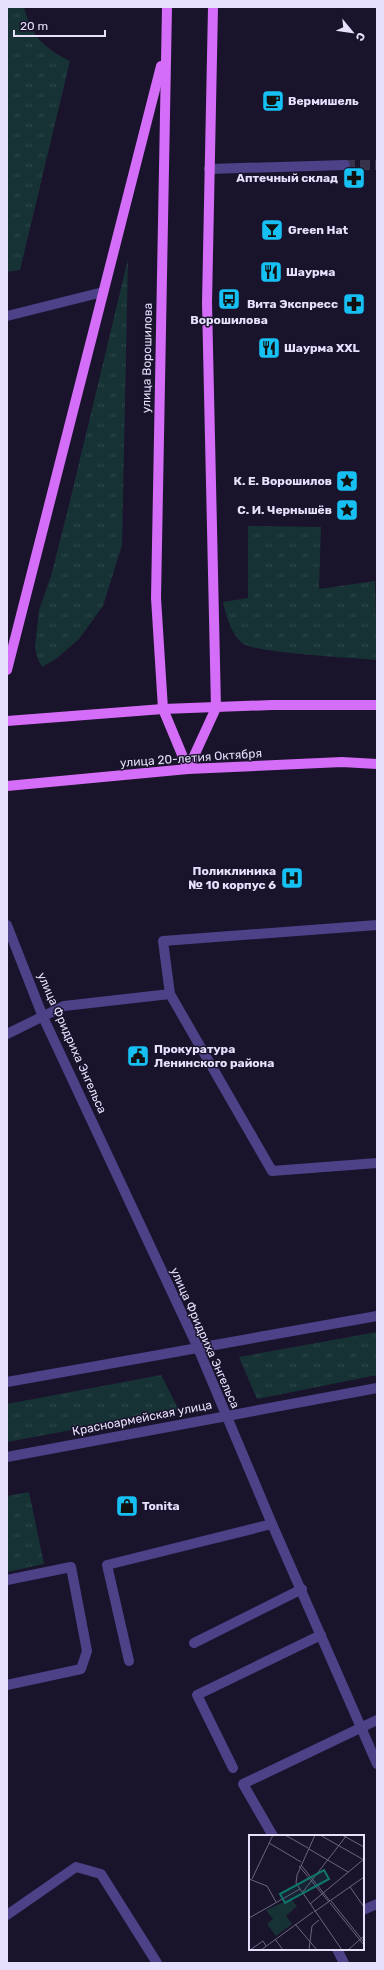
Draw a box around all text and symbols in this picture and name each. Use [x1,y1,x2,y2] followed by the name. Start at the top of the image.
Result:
[14,12,105,38] scale bar
[332,12,372,52] north arrow
[20,19,48,33] text: 20 m
[353,30,368,43] text: С
[260,88,286,114] cafe icon: Вермишель
[288,94,359,108] place label: Вермишель
[341,165,367,191] pharmacy icon: Аптечный склад
[236,171,338,185] place label: Аптечный склад
[259,217,285,243] bar icon: Green Hat
[288,223,349,237] place label: Green Hat
[258,259,284,285] restaurant icon: Шаурма
[286,265,335,279] place label: Шаурма
[216,286,242,312] bus stop icon: Ворошилова
[341,291,367,317] pharmacy icon: Вита Экспресс
[247,297,338,311] place label: Вита Экспресс
[139,303,155,413] street label: улица Ворошилова
[190,313,268,327] place label: Ворошилова
[256,335,282,361] restaurant icon: Шаурма XXL
[284,341,360,355] place label: Шаурма XXL
[334,468,360,494] place icon: К. Е. Ворошилов
[234,474,332,488] place label: К. Е. Ворошилов
[334,497,360,523] place icon: С. И. Чернышёв
[237,503,332,517] place label: С. И. Чернышёв
[120,746,262,770] street label: улица 20-летия Октября
[188,864,276,892] place label: Поликлиника № 10 корпус 6
[279,865,305,891] hospital icon: Поликлиника № 10 корпус 6
[35,970,109,1116] street label: улица Фридриха Энгельса
[154,1042,274,1070] place label: Прокуратура Ленинского района
[125,1043,151,1069] public building icon: Прокуратура Ленинского района
[168,1265,242,1411] street label: улица Фридриха Энгельса
[71,1398,213,1438] street label: Красноармейская улица
[114,1493,140,1519] shop icon: Tonita
[142,1499,180,1513] place label: Tonita
[249,1835,364,1950] inset map

